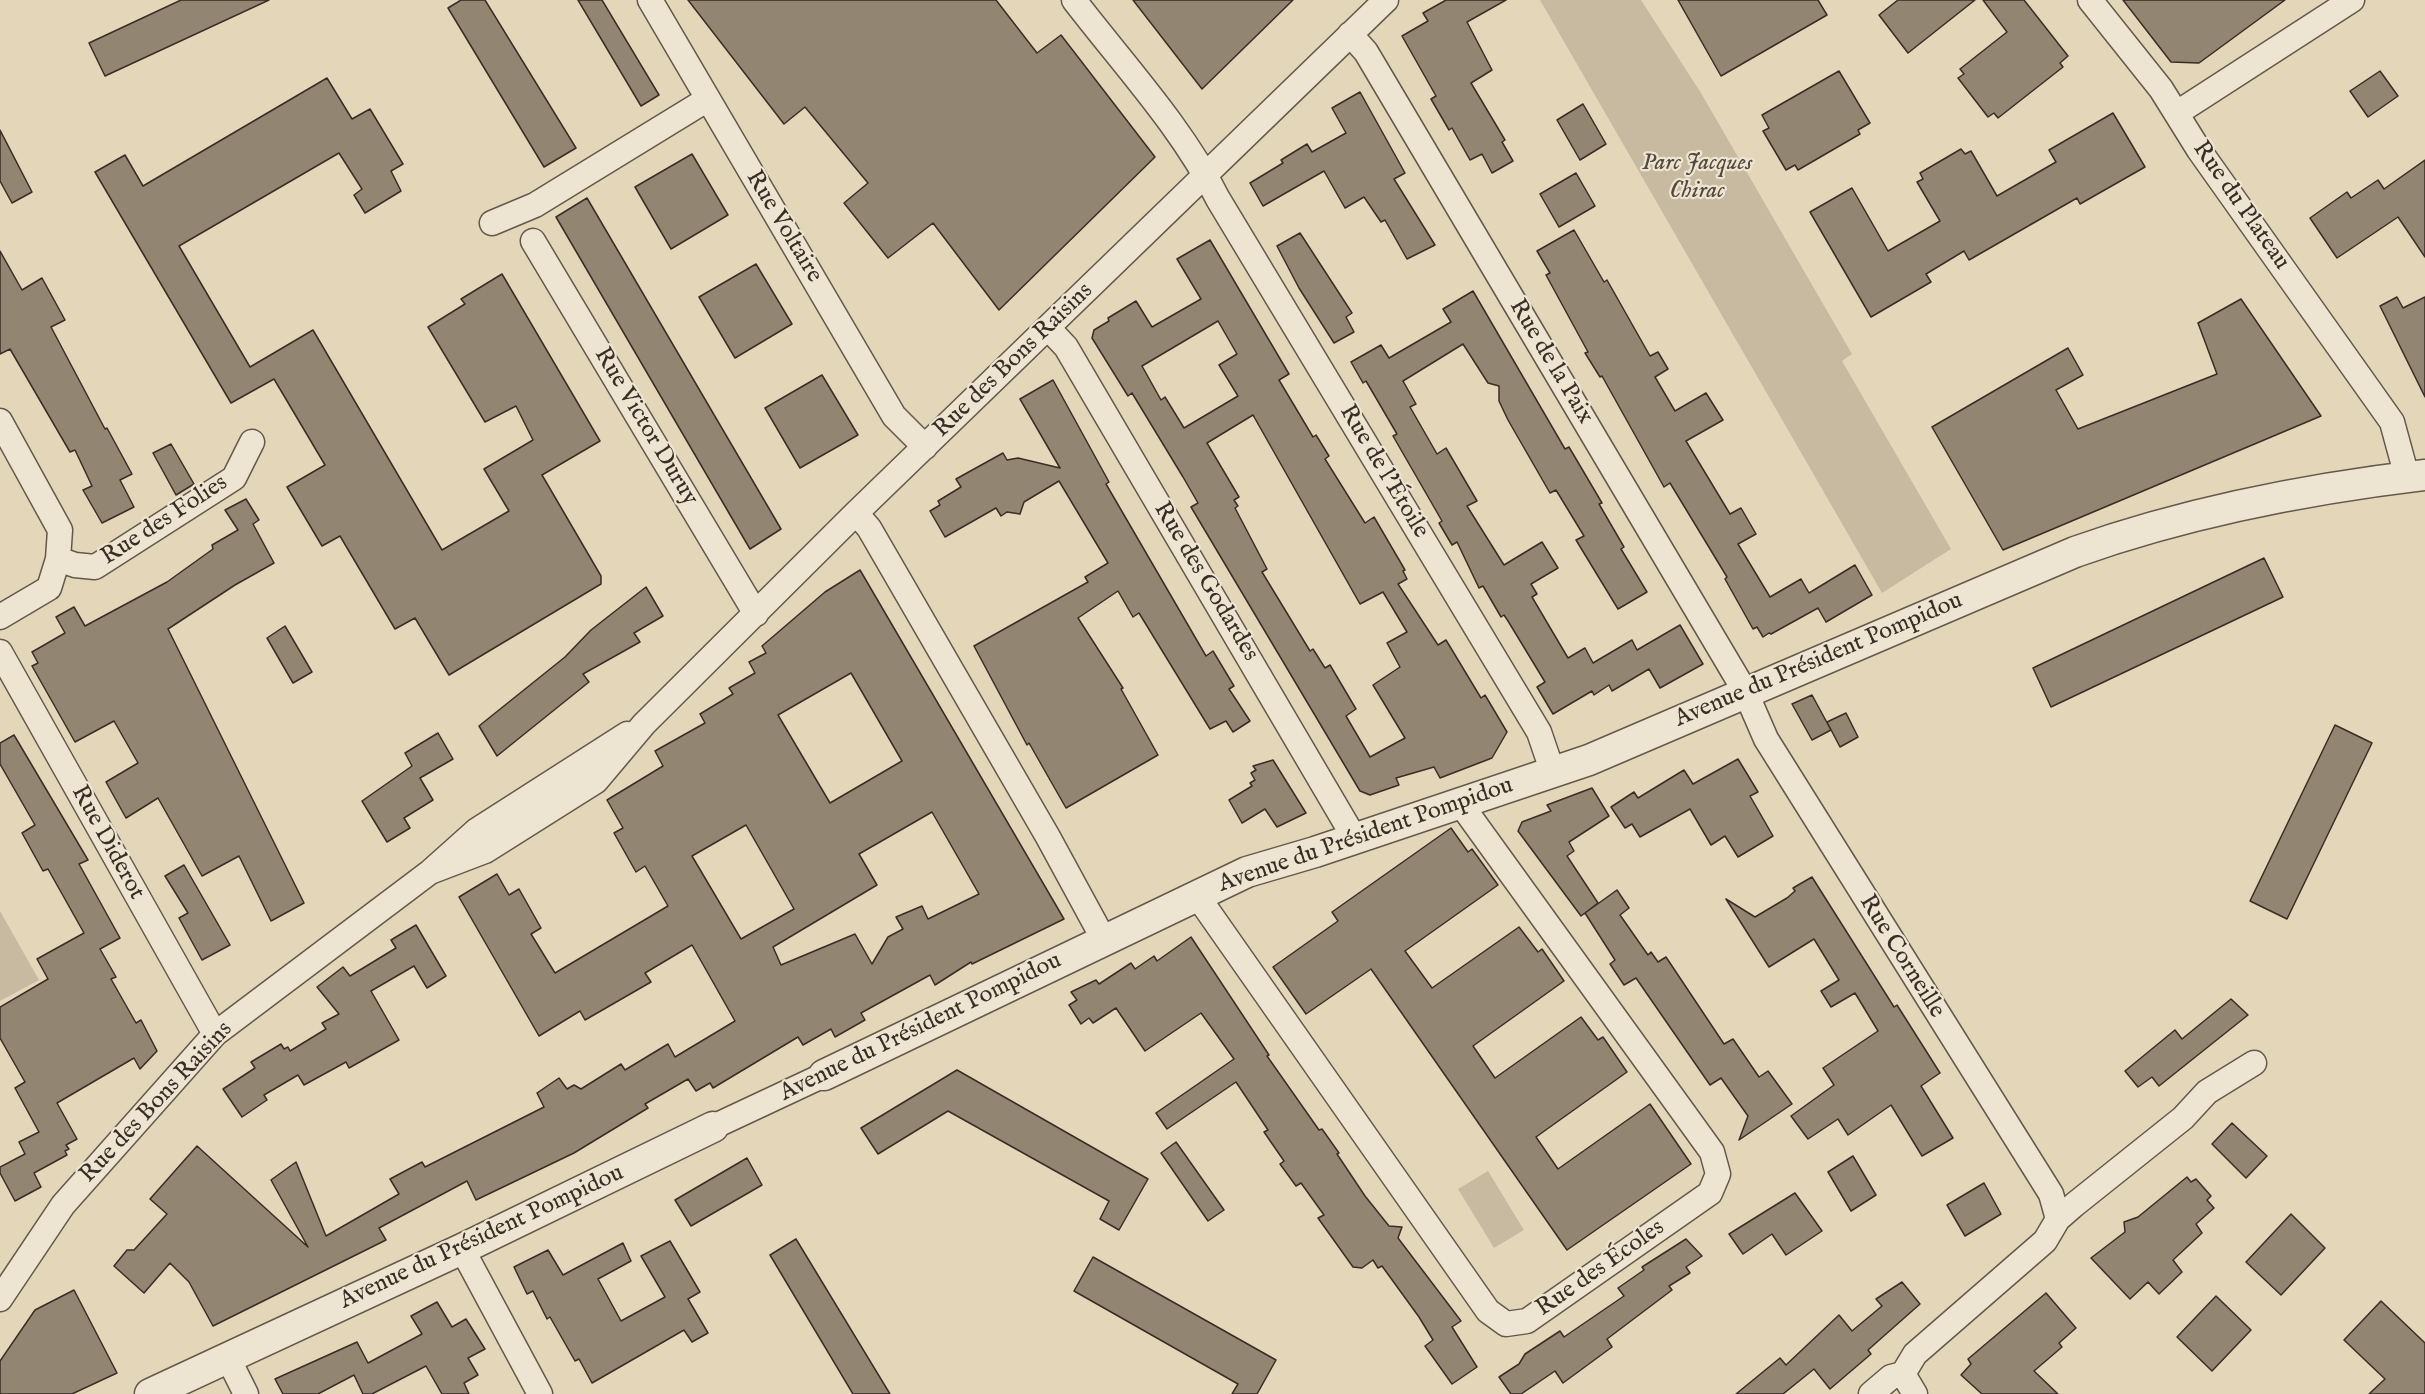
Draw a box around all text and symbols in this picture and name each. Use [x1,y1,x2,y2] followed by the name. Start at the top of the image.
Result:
[2185,136,2295,276] street label: Rue du Plateau
[1642,150,1752,206] park label: Parc Jacques Chirac
[738,166,828,288] street label: Rue Voltaire
[928,278,1100,444] street label: Rue des Bons Raisins
[1502,294,1598,430] street label: Rue de la Paix
[587,343,703,511] street label: Rue Victor Duruy
[1332,400,1434,544] street label: Rue de l'Étoile
[97,470,233,572] street label: Rue des Folies
[1146,497,1264,667] street label: Rue des Godardes
[1671,587,1967,735] street label: Avenue du Président Pompidou
[1215,772,1517,900] street label: Avenue du Président Pompidou
[64,781,150,905] street label: Rue Diderot
[1852,890,1950,1024] street label: Rue Corneille
[776,947,1066,1109] street label: Avenue du Président Pompidou
[75,1016,239,1190] street label: Rue des Bons Raisins
[336,1160,628,1316] street label: Avenue du Président Pompidou
[1531,1214,1671,1324] street label: Rue des Écoles

